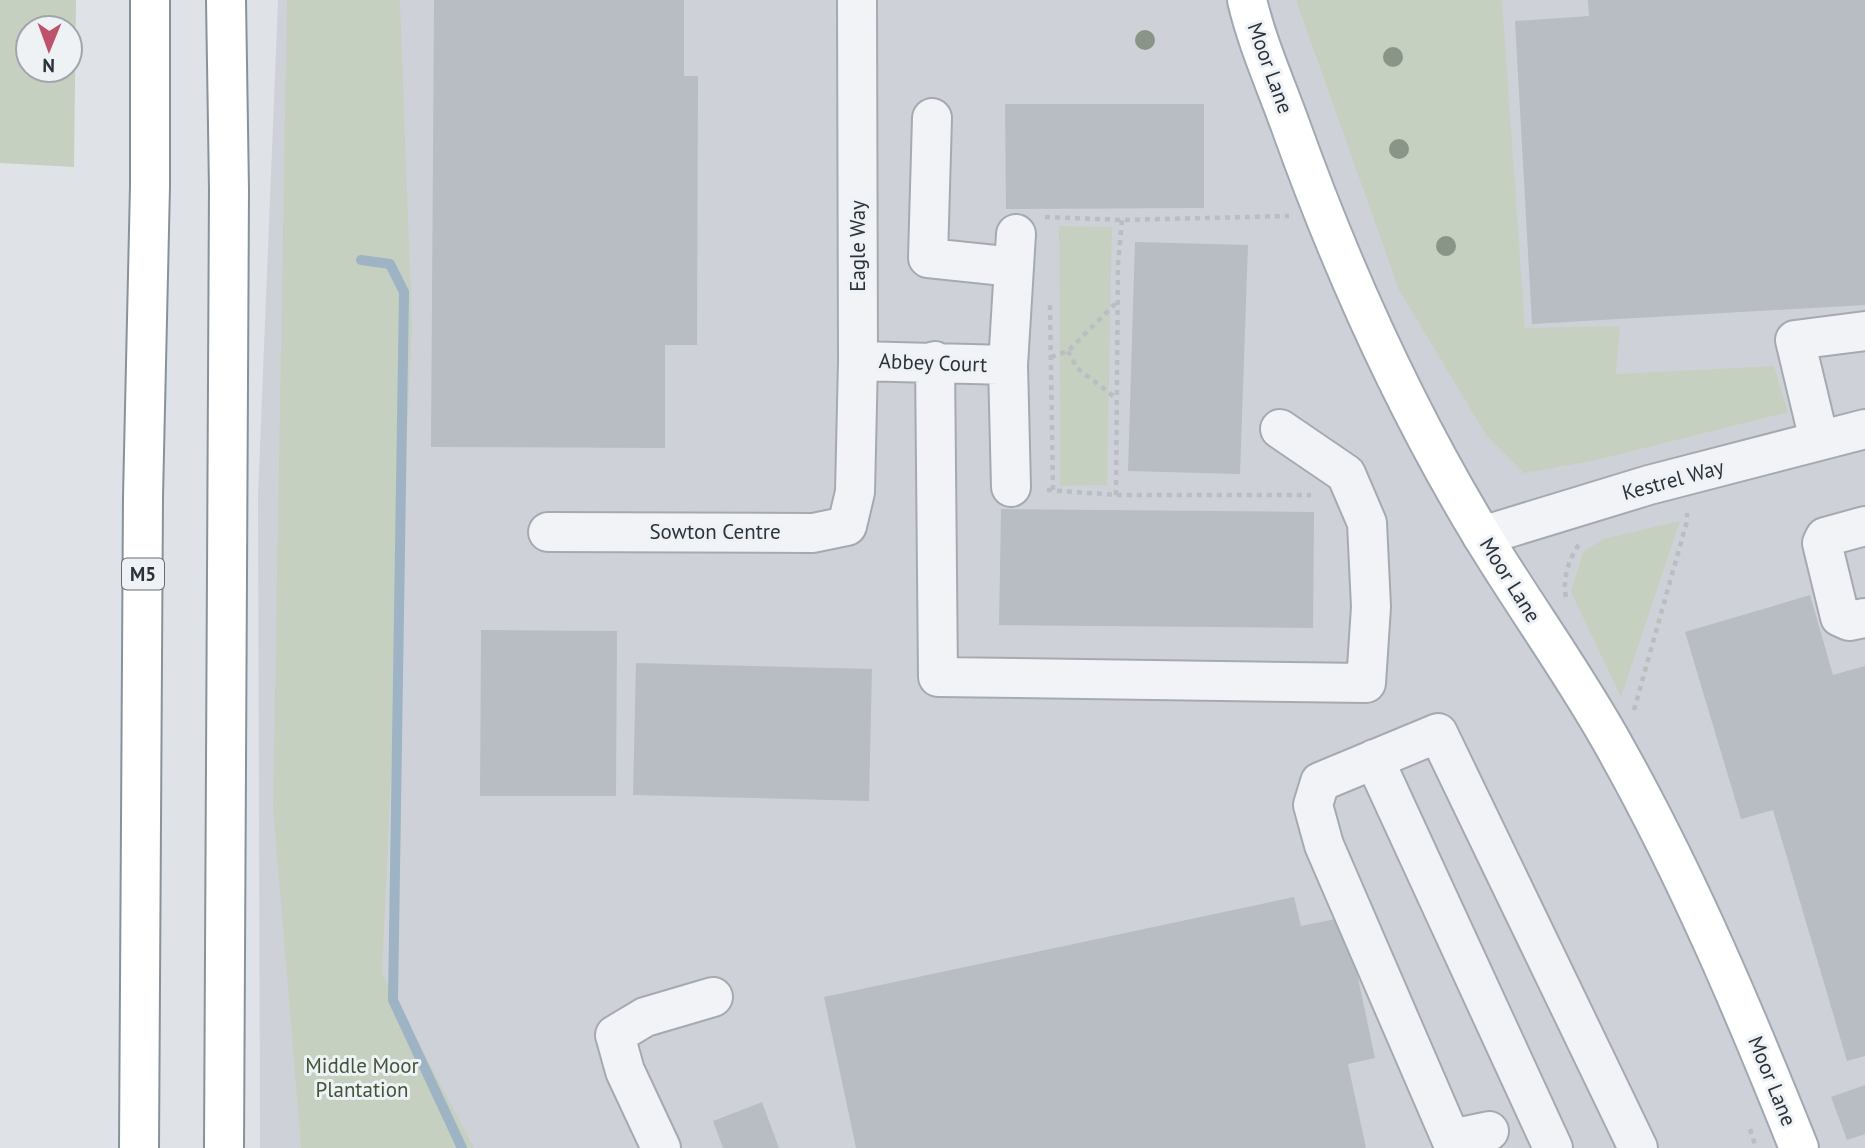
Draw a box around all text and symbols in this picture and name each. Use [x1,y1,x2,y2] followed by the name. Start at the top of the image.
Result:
[14,14,84,84] north arrow
[1242,19,1299,117] street label: Moor Lane
[42,54,55,78] text: N
[844,200,871,292] street label: Eagle Way
[878,347,988,378] street label: Abbey Court
[1619,453,1727,506] street label: Kestrel Way
[649,518,781,545] street label: Sowton Centre
[1474,532,1547,627] street label: Moor Lane
[122,558,164,590] road number: M5
[1742,1032,1803,1130] street label: Moor Lane
[305,1052,419,1103] park label: Middle Moor Plantation

